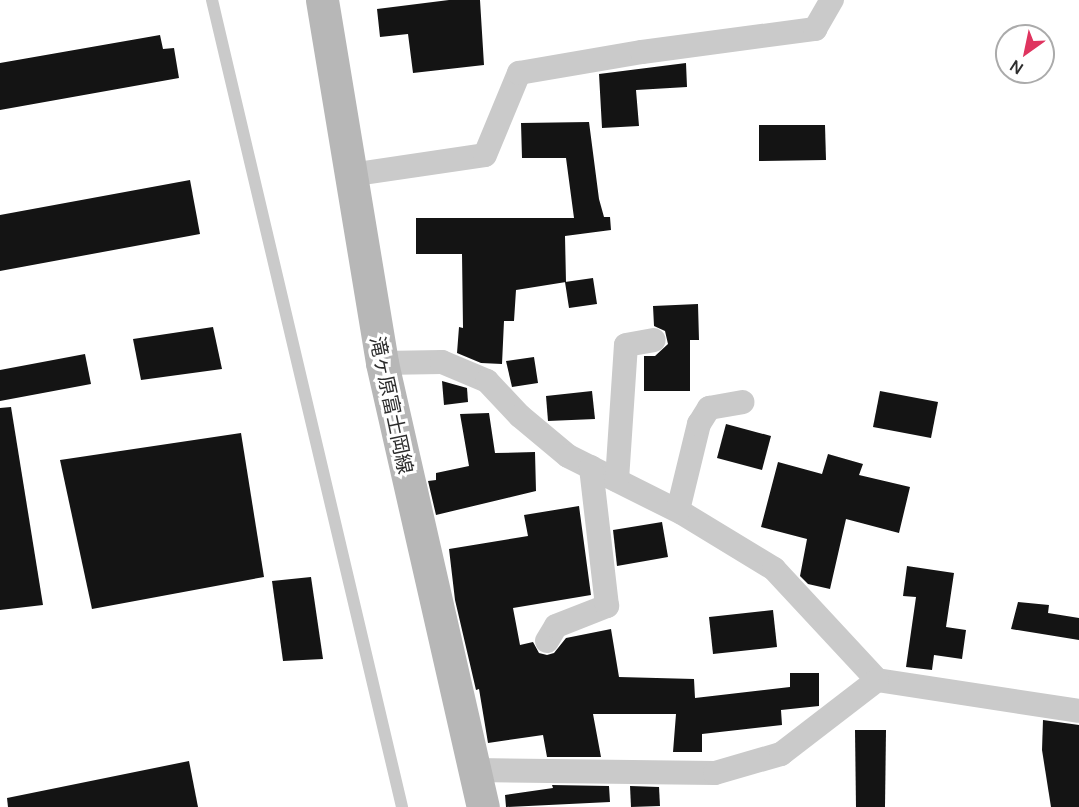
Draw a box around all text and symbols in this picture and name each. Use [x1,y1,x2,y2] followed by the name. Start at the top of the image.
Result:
[995,24,1055,84] north arrow
[1005,55,1027,80] text: N
[366,334,418,476] street label: 滝ヶ原富士岡線

